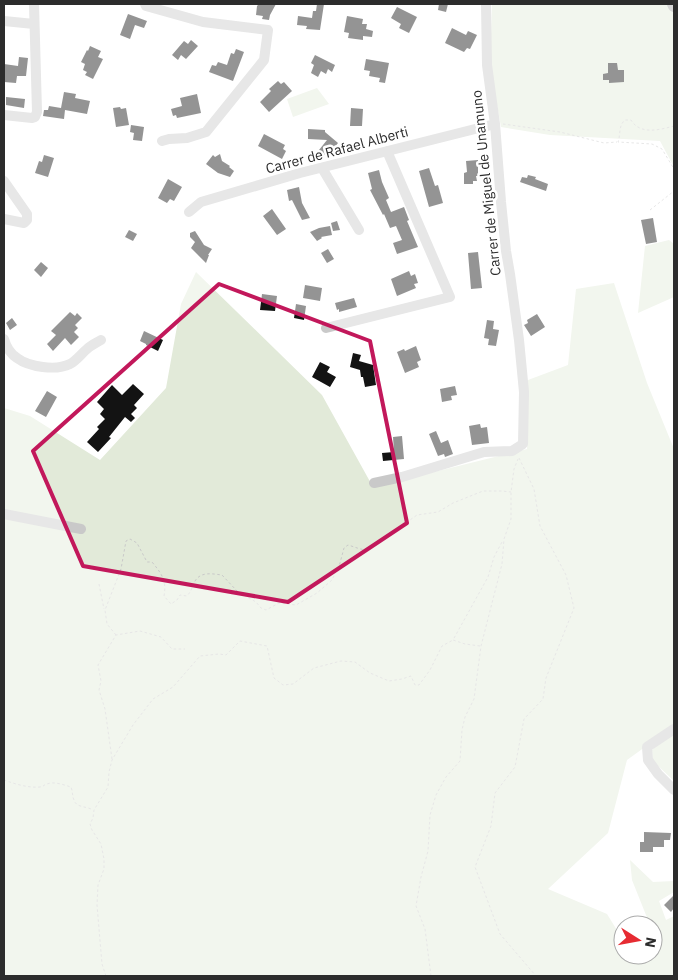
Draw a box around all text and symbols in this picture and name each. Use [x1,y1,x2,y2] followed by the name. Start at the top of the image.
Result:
[467,89,505,277] street label: Carrer de Miguel de Unamuno
[264,122,410,178] street label: Carrer de Rafael Alberti
[613,915,663,965] north arrow
[641,936,661,949] text: N

